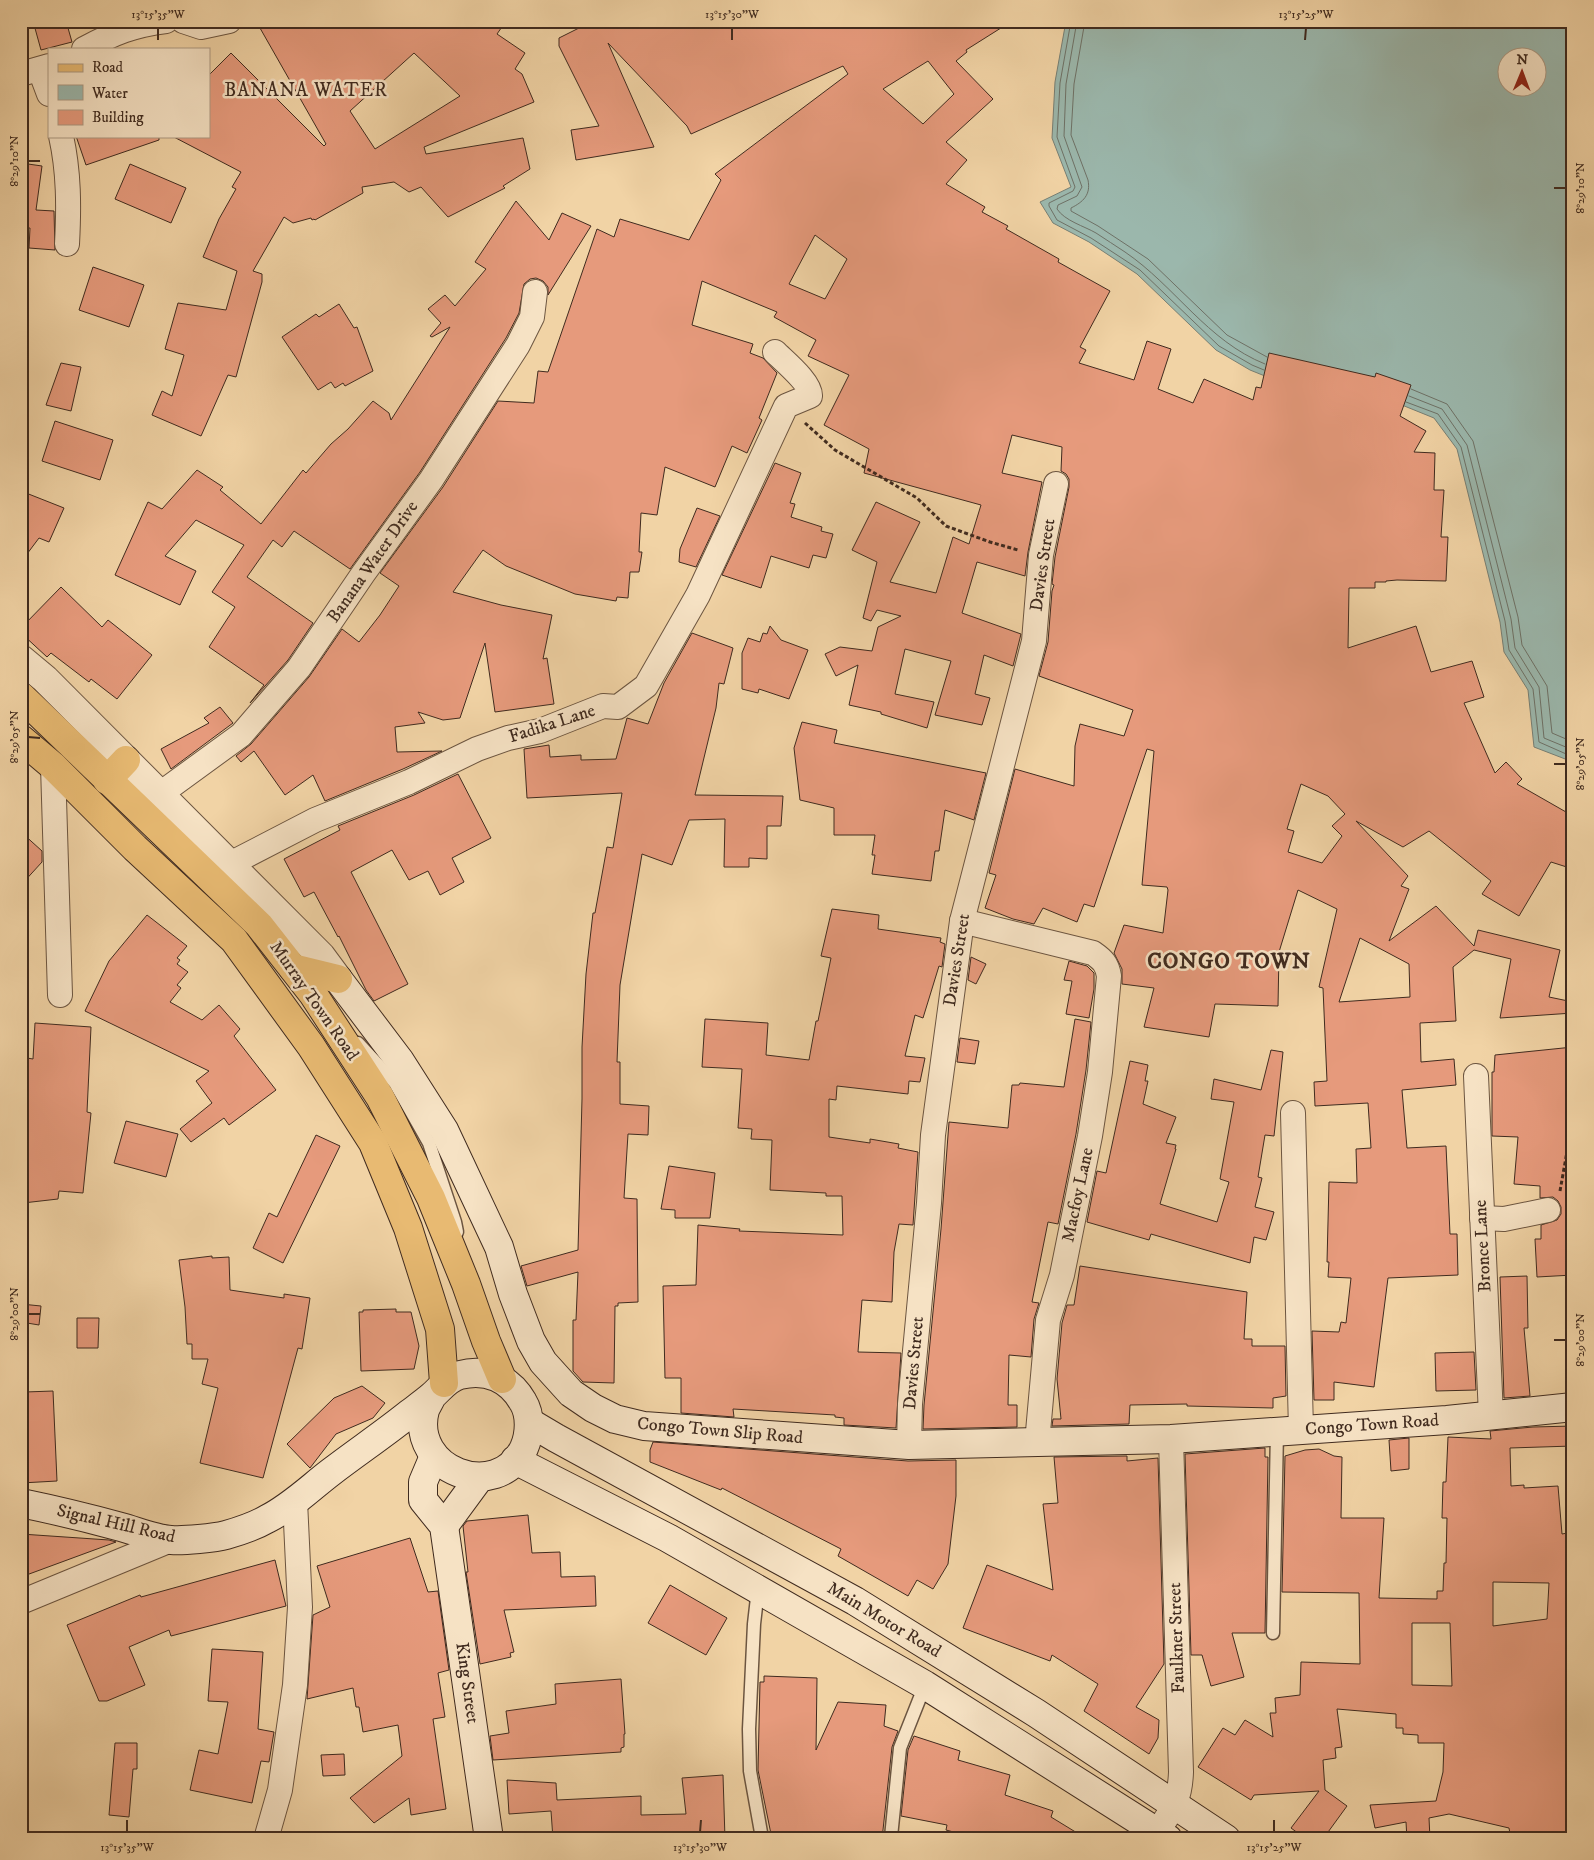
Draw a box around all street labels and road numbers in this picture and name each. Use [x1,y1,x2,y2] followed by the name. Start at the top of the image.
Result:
[323,497,423,627] street label: Banana Water Drive
[1026,517,1060,613] street label: Davies Street
[506,700,598,748] street label: Fadika Lane
[939,912,975,1008] street label: Davies Street
[265,937,363,1065] street label: Murray Town Road
[1057,1146,1099,1244] street label: Macfoy Lane
[1470,1199,1496,1293] street label: Bronce Lane
[899,1315,929,1411] street label: Davies Street
[1304,1409,1440,1441] street label: Congo Town Road
[636,1413,804,1449] street label: Congo Town Slip Road
[55,1500,177,1548] street label: Signal Hill Road
[823,1577,945,1663] street label: Main Motor Road
[1164,1582,1190,1694] street label: Faulkner Street
[450,1641,484,1725] street label: King Street

